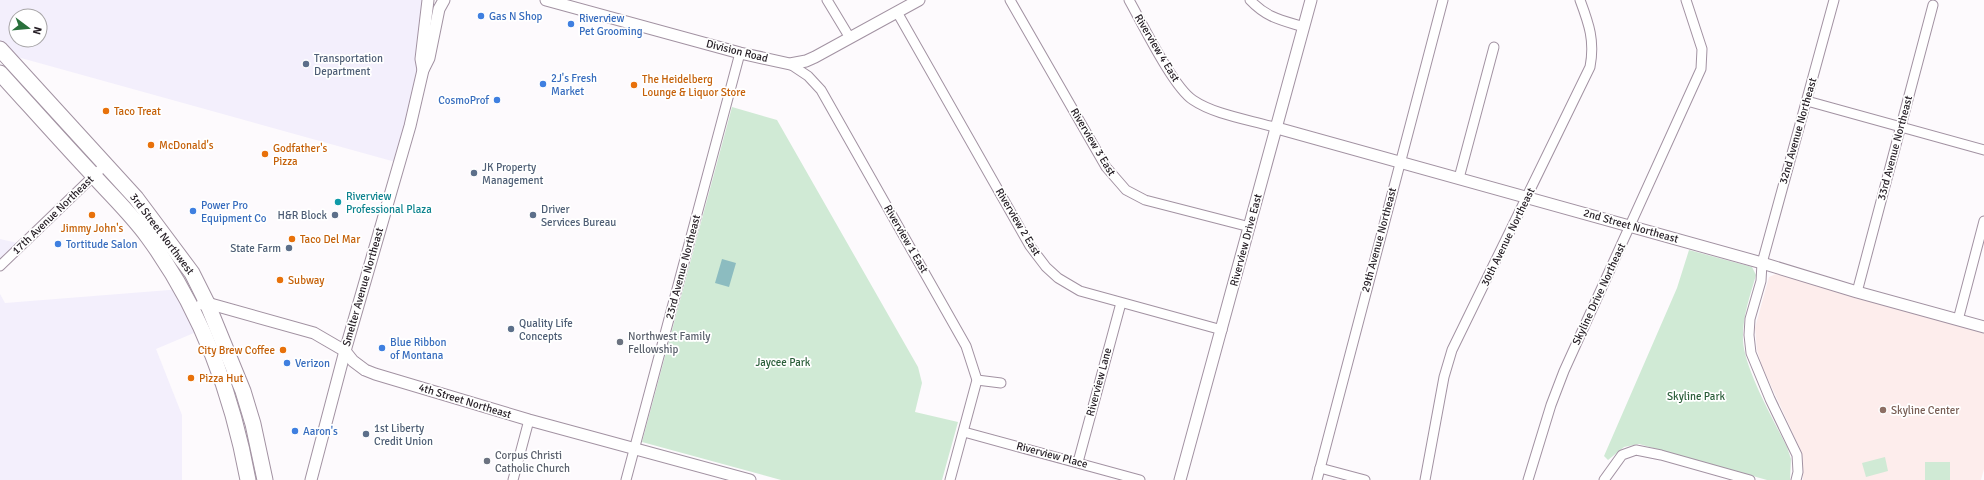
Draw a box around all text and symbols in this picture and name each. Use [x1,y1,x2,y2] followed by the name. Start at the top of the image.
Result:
[8,8,48,48] north arrow
[489,10,543,23] place label: Gas N Shop
[476,11,486,21] marker: Gas N Shop
[579,12,643,38] place label: Riverview Pet Grooming
[1132,12,1182,84] street label: Riverview 4 East
[566,19,576,29] marker: Riverview Pet Grooming
[30,25,44,36] text: N
[705,37,769,65] street label: Division Road
[314,52,383,78] place label: Transportation Department
[301,59,311,69] marker: Transportation Department
[551,72,597,98] place label: 2J's Fresh Market
[642,73,746,99] place label: The Heidelberg Lounge & Liquor Store
[1777,76,1819,186] street label: 32nd Avenue Northeast
[538,79,548,89] marker: 2J's Fresh Market
[629,80,639,90] marker: The Heidelberg Lounge & Liquor Store
[438,94,490,107] place label: CosmoProf
[1875,94,1915,202] street label: 33rd Avenue Northeast
[492,95,502,105] marker: CosmoProf
[114,105,161,118] place label: Taco Treat
[101,106,111,116] marker: Taco Treat
[1068,106,1118,178] street label: Riverview 3 East
[159,139,214,152] place label: McDonald's
[146,140,156,150] marker: McDonald's
[273,142,327,168] place label: Godfather's Pizza
[260,149,270,159] marker: Godfather's Pizza
[482,161,544,187] place label: JK Property Management
[469,168,479,178] marker: JK Property Management
[10,173,96,257] street label: 17th Avenue Northeast
[1478,185,1538,288] street label: 30th Avenue Northeast
[993,186,1043,258] street label: Riverview 2 East
[1359,186,1399,294] street label: 29th Avenue Northeast
[346,190,432,216] place label: Riverview Professional Plaza
[127,191,197,277] street label: 3rd Street Northwest
[1227,192,1265,288] street label: Riverview Drive East
[333,197,343,207] marker: Riverview Professional Plaza
[201,199,267,225] place label: Power Pro Equipment Co
[541,203,616,229] place label: Driver Services Bureau
[881,203,931,276] street label: Riverview 1 East
[188,206,198,216] marker: Power Pro Equipment Co
[1582,206,1680,246] street label: 2nd Street Northeast
[278,209,327,222] place label: H&R Block
[87,210,97,220] marker: Jimmy John's
[330,210,340,220] marker: H&R Block
[528,210,538,220] marker: Driver Services Bureau
[663,213,703,321] street label: 23rd Avenue Northeast
[61,222,123,235] place label: Jimmy John's
[340,226,386,348] street label: Smelter Avenue Northeast
[300,233,360,246] place label: Taco Del Mar
[287,234,297,244] marker: Taco Del Mar
[66,238,138,251] place label: Tortitude Salon
[53,239,63,249] marker: Tortitude Salon
[1570,241,1628,347] street label: Skyline Drive Northeast
[230,242,281,255] place label: State Farm
[284,243,294,253] marker: State Farm
[288,274,325,287] place label: Subway
[275,275,285,285] marker: Subway
[519,317,573,343] place label: Quality Life Concepts
[506,324,516,334] marker: Quality Life Concepts
[628,330,711,356] place label: Northwest Family Fellowship
[390,336,447,362] place label: Blue Ribbon of Montana
[615,337,625,347] marker: Northwest Family Fellowship
[377,343,387,353] marker: Blue Ribbon of Montana
[198,344,275,357] place label: City Brew Coffee
[278,345,288,355] marker: City Brew Coffee
[1084,346,1114,418] street label: Riverview Lane
[756,356,811,369] park label: Jaycee Park
[295,357,330,370] place label: Verizon
[282,358,292,368] marker: Verizon
[199,372,243,385] place label: Pizza Hut
[186,373,196,383] marker: Pizza Hut
[417,381,513,421] street label: 4th Street Northeast
[1667,390,1725,403] park label: Skyline Park
[1891,404,1959,417] place label: Skyline Center
[1878,405,1888,415] marker: Skyline Center
[374,422,433,448] place label: 1st Liberty Credit Union
[303,425,338,438] place label: Aaron's
[290,426,300,436] marker: Aaron's
[361,429,371,439] marker: 1st Liberty Credit Union
[1015,439,1089,471] street label: Riverview Place
[495,449,570,475] place label: Corpus Christi Catholic Church
[482,456,492,466] marker: Corpus Christi Catholic Church

